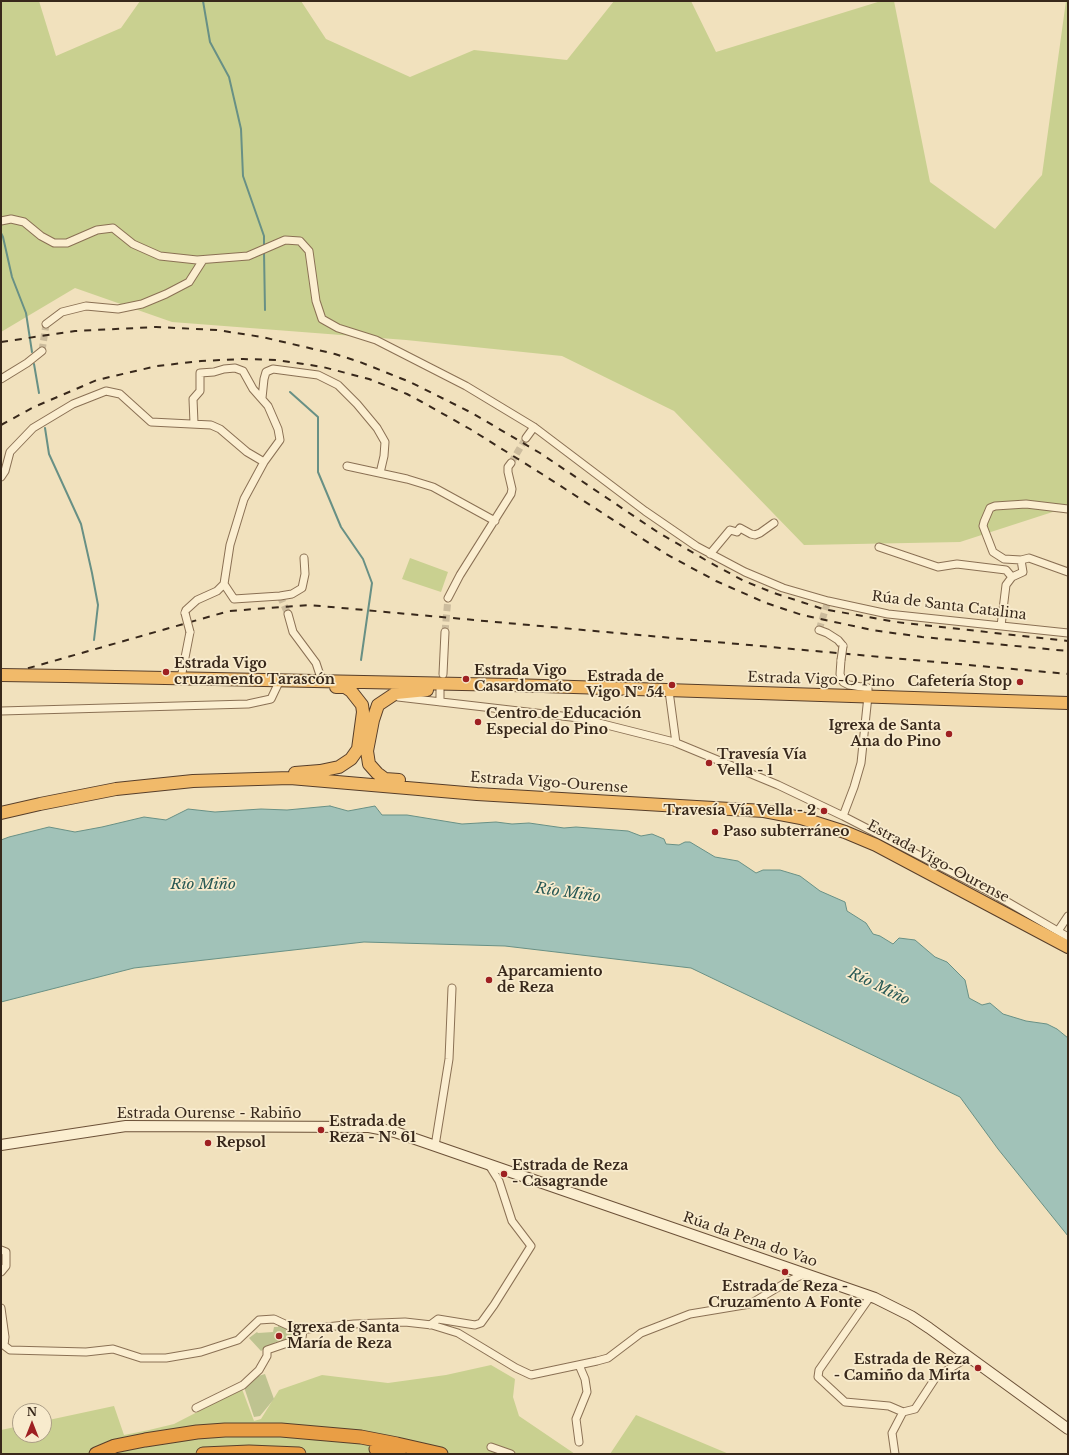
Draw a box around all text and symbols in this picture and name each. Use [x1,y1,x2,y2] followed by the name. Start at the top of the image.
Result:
[871,588,1027,624] street label: Rúa de Santa Catalina
[174,656,335,688] place label: Estrada Vigo cruzamento Tarascón
[474,663,572,696] place label: Estrada Vigo Casardomato
[161,667,171,677] marker: Estrada Vigo cruzamento Tarascón
[587,669,664,702] place label: Estrada de Vigo Nº 54
[747,669,895,691] street label: Estrada Vigo-O Pino
[461,674,471,684] marker: Estrada Vigo Casardomato
[907,674,1012,690] place label: Cafetería Stop
[1015,677,1025,687] marker: Cafetería Stop
[667,680,677,690] marker: Estrada de Vigo Nº 54
[486,706,641,738] place label: Centro de Educación Especial do Pino
[473,717,483,727] marker: Centro de Educación Especial do Pino
[828,718,941,750] place label: Igrexa de Santa Ana do Pino
[944,729,954,739] marker: Igrexa de Santa Ana do Pino
[717,747,807,780] place label: Travesía Vía Vella - 1
[704,758,714,768] marker: Travesía Vía Vella - 1
[469,769,629,797] street label: Estrada Vigo-Ourense
[663,803,816,819] place label: Travesía Vía Vella - 2
[819,806,829,816] marker: Travesía Vía Vella - 2
[864,817,1012,907] street label: Estrada Vigo-Ourense
[723,824,849,840] place label: Paso subterráneo
[710,827,720,837] marker: Paso subterráneo
[170,876,236,894] water label: Río Miño
[534,880,602,906] water label: Río Miño
[497,964,602,996] place label: Aparcamiento de Reza
[846,965,912,1009] water label: Río Miño
[484,975,494,985] marker: Aparcamiento de Reza
[117,1106,301,1122] street label: Estrada Ourense - Rabiño
[329,1114,416,1146] place label: Estrada de Reza - Nº 61
[316,1125,326,1135] marker: Estrada de Reza - Nº 61
[216,1135,266,1151] place label: Repsol
[203,1138,213,1148] marker: Repsol
[512,1158,628,1190] place label: Estrada de Reza - Casagrande
[499,1169,509,1179] marker: Estrada de Reza - Casagrande
[680,1209,820,1271] street label: Rúa da Pena do Vao
[780,1267,790,1277] marker: Estrada de Reza - Cruzamento A Fonte
[708,1279,862,1312] place label: Estrada de Reza - Cruzamento A Fonte
[287,1320,400,1352] place label: Igrexa de Santa María de Reza
[274,1331,284,1341] marker: Igrexa de Santa María de Reza
[834,1352,970,1384] place label: Estrada de Reza - Camiño da Mirta
[973,1363,983,1373] marker: Estrada de Reza - Camiño da Mirta
[12,1403,52,1443] north arrow
[27,1405,37,1419] text: N

